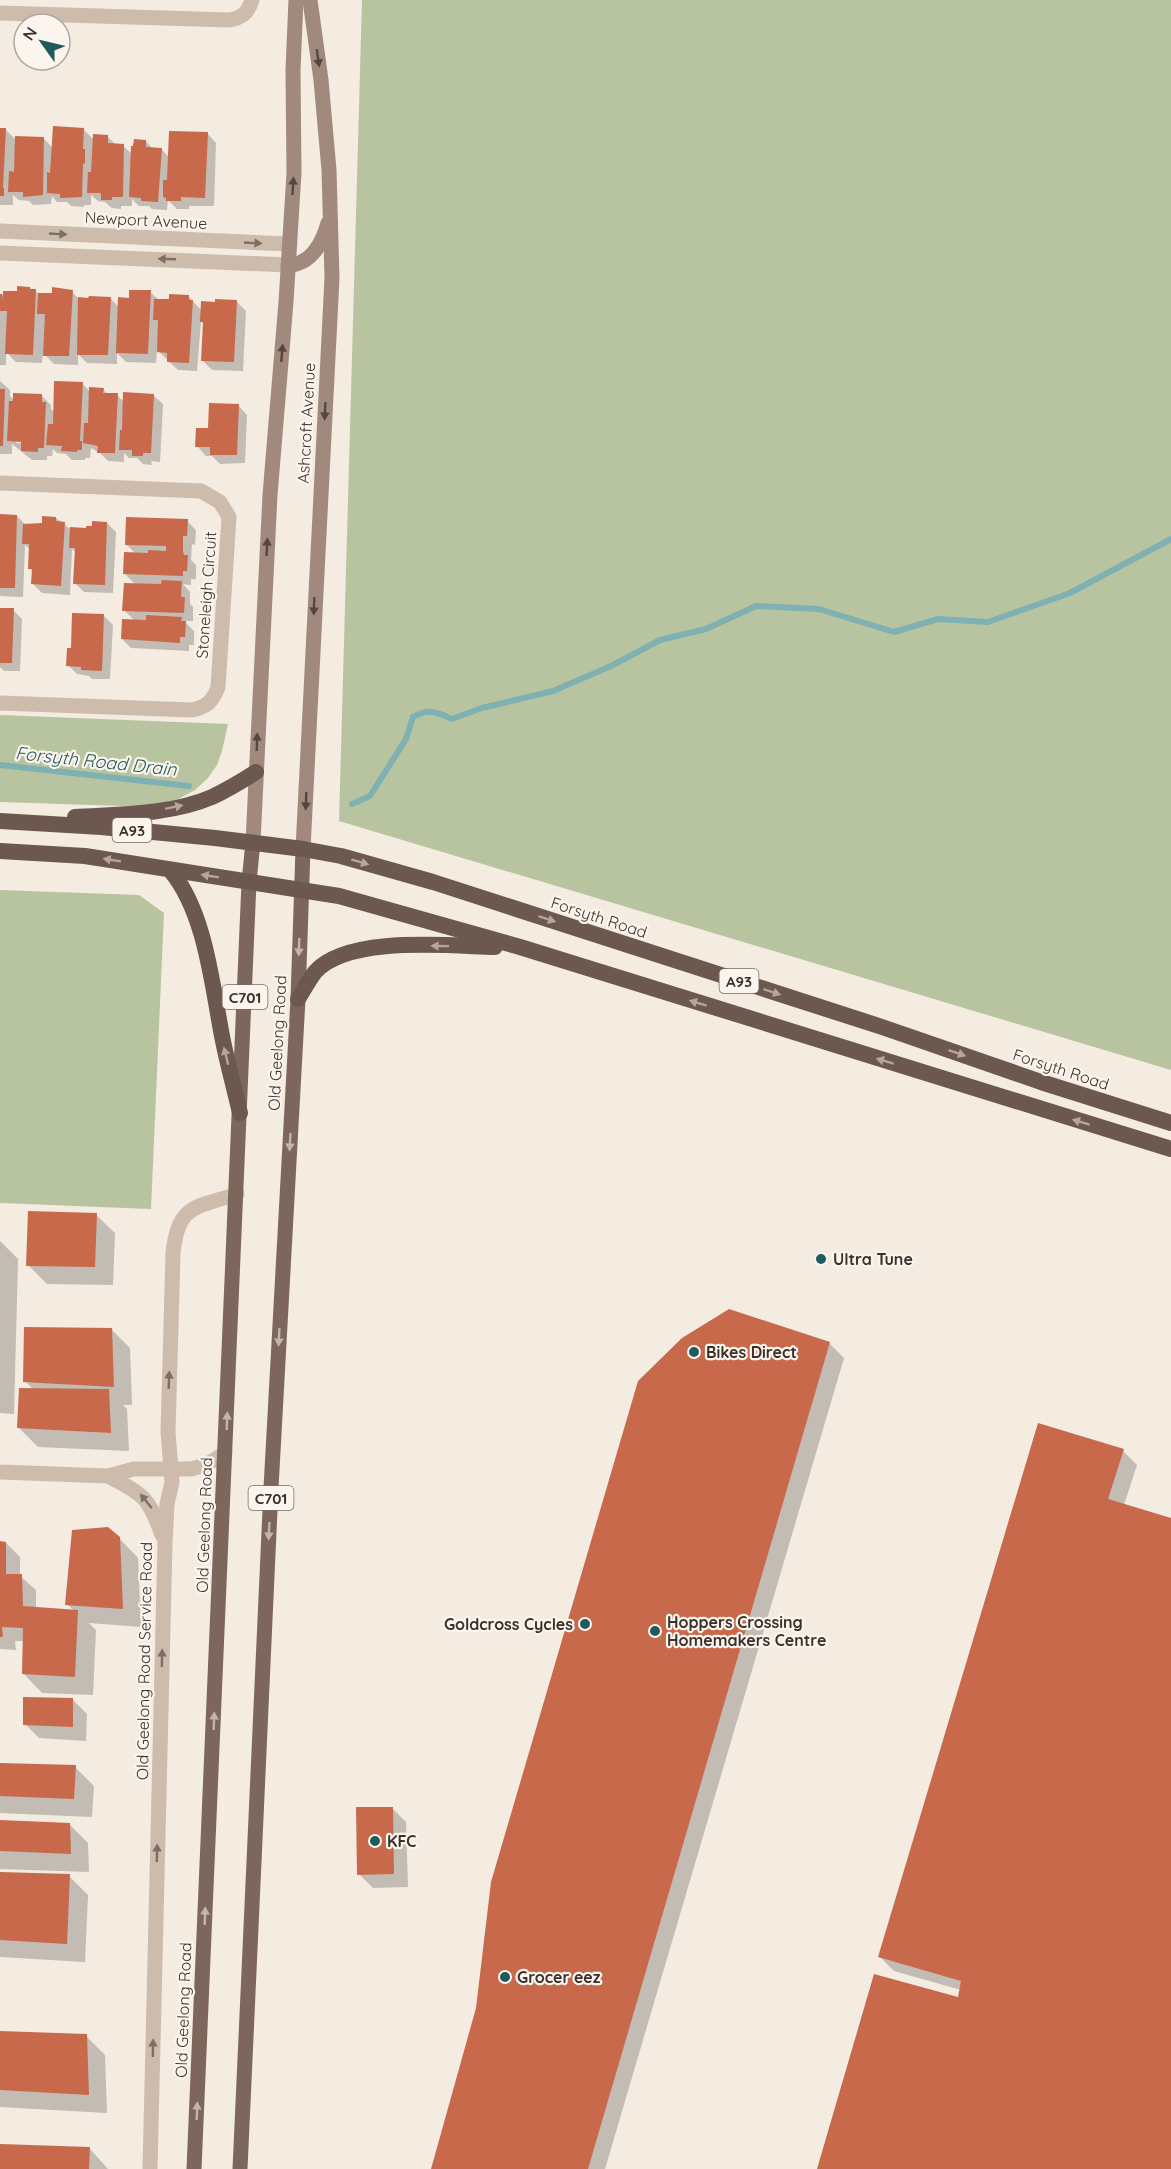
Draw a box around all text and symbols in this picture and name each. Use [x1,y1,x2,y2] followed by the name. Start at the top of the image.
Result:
[12,12,72,72] north arrow
[18,23,41,44] text: N
[313,49,322,68] one-way arrow
[288,176,297,195] one-way arrow
[84,207,208,233] street label: Newport Avenue
[49,229,68,238] one-way arrow
[244,238,263,247] one-way arrow
[158,255,177,264] one-way arrow
[277,343,287,362] one-way arrow
[293,362,319,484] street label: Ashcroft Avenue
[320,402,329,421] one-way arrow
[192,531,220,659] street label: Stoneleigh Circuit
[262,538,272,557] one-way arrow
[310,596,319,615] one-way arrow
[252,733,262,752] one-way arrow
[14,741,178,781] water label: Forsyth Road Drain
[302,791,311,810] one-way arrow
[164,802,183,811] one-way arrow
[112,818,152,842] road number: A93
[103,855,122,864] one-way arrow
[351,858,369,867] one-way arrow
[200,871,219,880] one-way arrow
[548,892,650,942] street label: Forsyth Road
[538,915,556,924] one-way arrow
[295,938,304,957] one-way arrow
[431,941,450,951] one-way arrow
[720,969,758,993] road number: A93
[263,975,291,1111] street label: Old Geelong Road
[222,985,268,1009] road number: C701
[763,987,781,997] one-way arrow
[689,998,707,1007] one-way arrow
[1010,1044,1112,1094] street label: Forsyth Road
[221,1047,231,1065] one-way arrow
[948,1049,966,1058] one-way arrow
[876,1056,894,1065] one-way arrow
[1072,1116,1090,1126] one-way arrow
[285,1132,295,1151] one-way arrow
[833,1249,913,1269] place label: Ultra Tune
[814,1252,828,1266] marker: Ultra Tune
[275,1327,284,1346] one-way arrow
[706,1342,797,1362] place label: Bikes Direct
[687,1345,701,1359] marker: Bikes Direct
[165,1370,174,1389] one-way arrow
[222,1412,231,1431] one-way arrow
[192,1457,216,1593] street label: Old Geelong Road
[248,1486,294,1510] road number: C701
[140,1493,153,1509] one-way arrow
[265,1522,274,1541] one-way arrow
[132,1542,156,1780] street label: Old Geelong Road Service Road
[667,1612,826,1650] place label: Hoppers Crossing Homemakers Centre
[444,1614,573,1634] place label: Goldcross Cycles
[578,1617,592,1631] marker: Goldcross Cycles
[648,1624,662,1638] marker: Hoppers Crossing Homemakers Centre
[157,1648,167,1667] one-way arrow
[209,1711,218,1730] one-way arrow
[387,1831,416,1851] place label: KFC
[368,1834,382,1848] marker: KFC
[153,1843,162,1862] one-way arrow
[201,1906,210,1925] one-way arrow
[171,1942,195,2078] street label: Old Geelong Road
[517,1967,601,1987] place label: Grocer eez
[498,1970,512,1984] marker: Grocer eez
[148,2038,157,2057] one-way arrow
[192,2101,201,2120] one-way arrow

